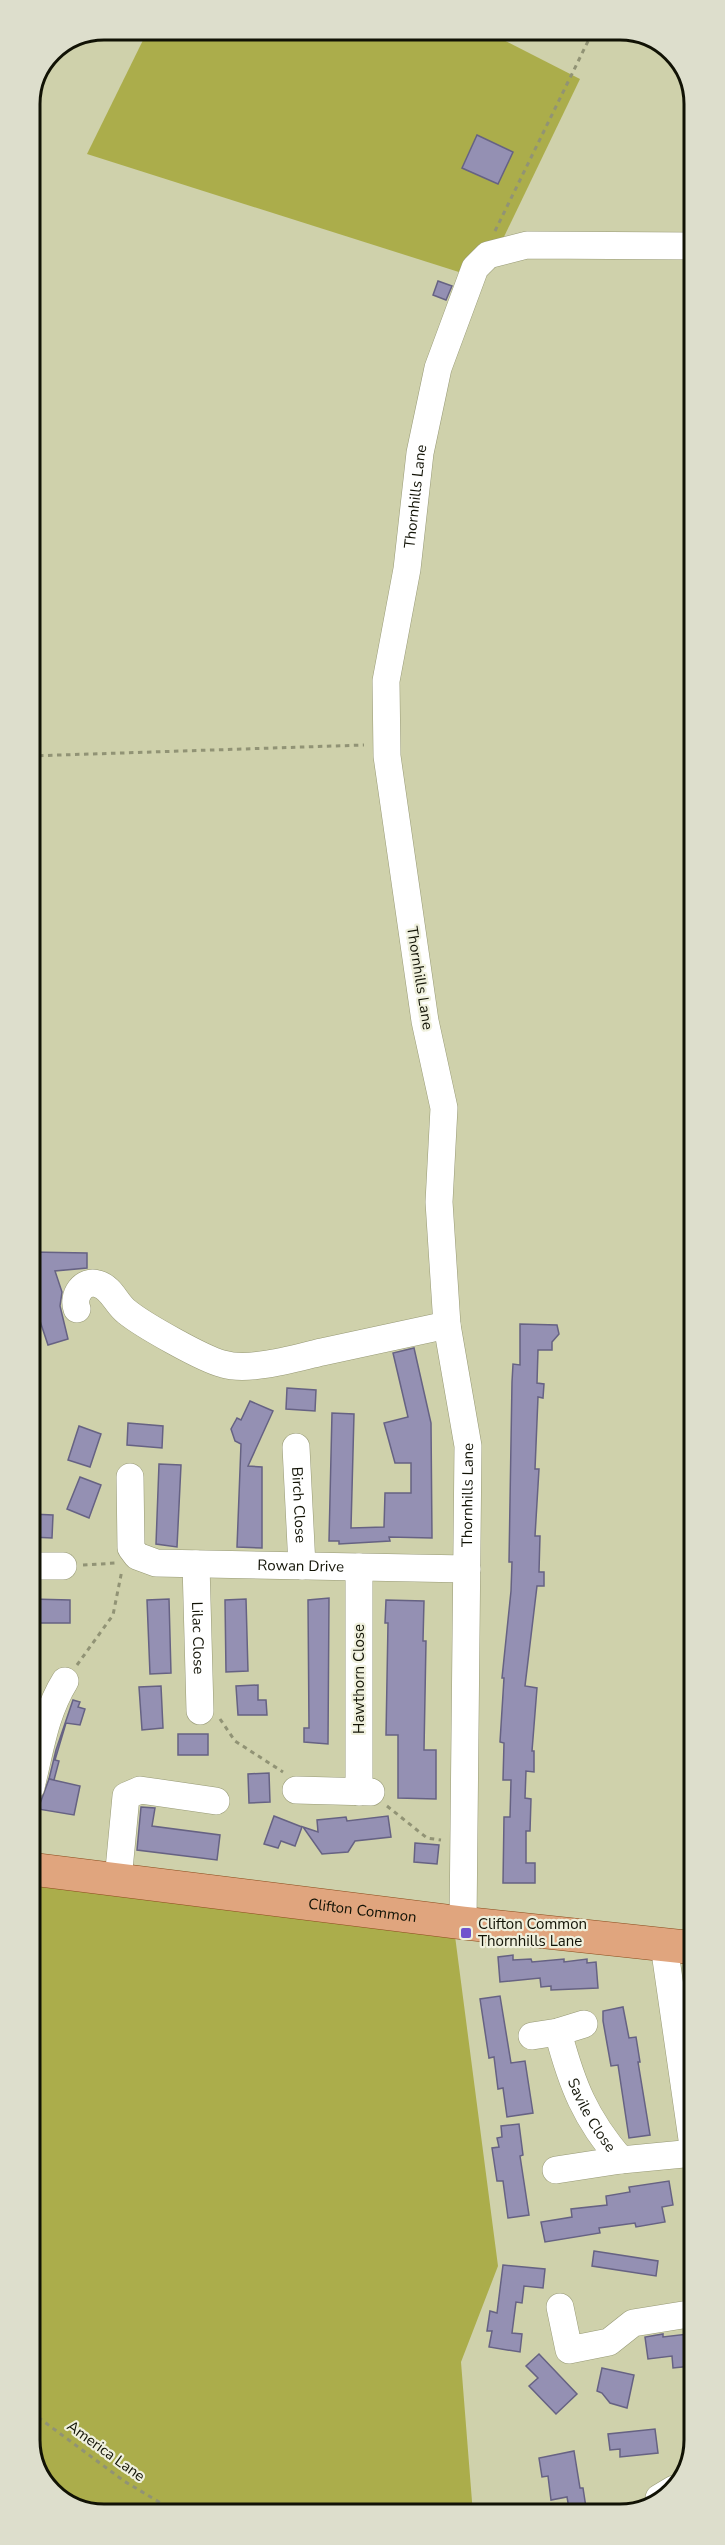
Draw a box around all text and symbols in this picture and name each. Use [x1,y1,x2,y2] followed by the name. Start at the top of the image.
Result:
[399,443,432,549] street label: Thornhills Lane
[402,925,438,1031] street label: Thornhills Lane
[457,1443,478,1547] street label: Thornhills Lane
[287,1466,311,1544] street label: Birch Close
[257,1555,344,1577] street label: Rowan Drive
[187,1601,209,1675] street label: Lilac Close
[349,1624,369,1734] street label: Hawthorn Close
[307,1894,418,1927] street label: Clifton Common
[478,1914,587,1951] place label: Clifton Common Thornhills Lane
[459,1926,473,1940] marker: Clifton Common Thornhills Lane
[563,2075,621,2156] street label: Savile Close
[63,2416,149,2486] street label: America Lane

